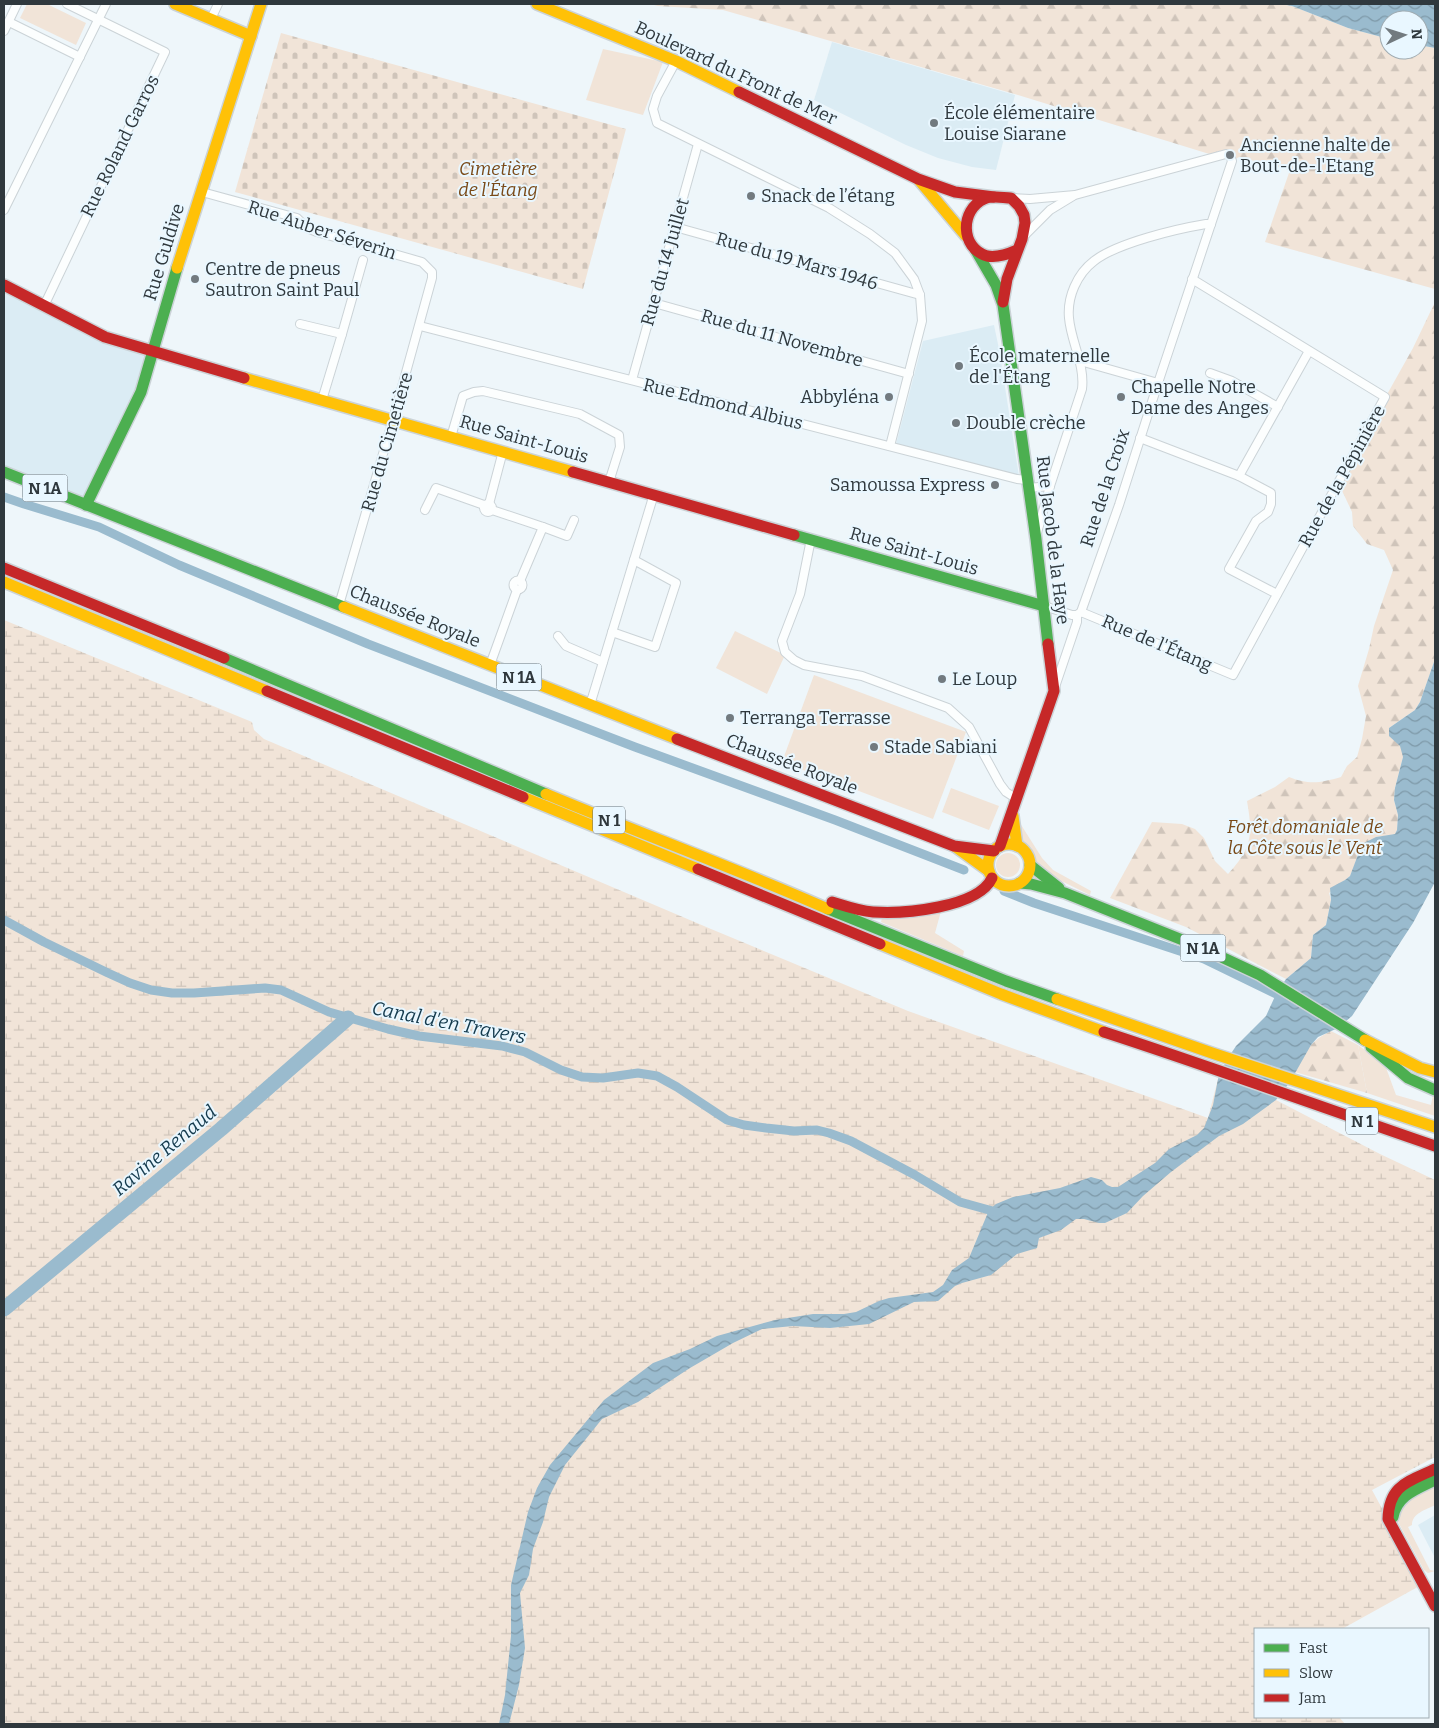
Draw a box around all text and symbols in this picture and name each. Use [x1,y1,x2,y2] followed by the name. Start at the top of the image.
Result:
[1379,10,1429,60] north arrow
[631,16,841,130] street label: Boulevard du Front de Mer
[1408,28,1425,40] text: N
[76,71,164,221] street label: Rue Roland Garros
[944,101,1095,145] place label: École élémentaire Louise Siarane
[928,117,940,129] marker: École élémentaire Louise Siarane
[1240,134,1391,177] place label: Ancienne halte de Bout-de-l'Etang
[1224,149,1236,161] marker: Ancienne halte de Bout-de-l'Etang
[458,158,538,201] park label: Cimetière de l'Étang
[761,185,895,207] place label: Snack de l’étang
[745,190,757,202] marker: Snack de l’étang
[636,195,694,328] street label: Rue du 14 Juillet
[245,196,400,265] street label: Rue Auber Séverin
[139,201,189,303] street label: Rue Guldive
[713,227,881,295] street label: Rue du 19 Mars 1946
[205,258,359,301] place label: Centre de pneus Sautron Saint Paul
[189,273,201,285] marker: Centre de pneus Sautron Saint Paul
[698,304,866,372] street label: Rue du 11 Novembre
[969,344,1110,388] place label: École maternelle de l'Étang
[953,360,965,372] marker: École maternelle de l'Étang
[357,370,417,514] street label: Rue du Cimetière
[641,373,805,435] street label: Rue Edmond Albius
[1131,376,1269,419] place label: Chapelle Notre Dame des Anges
[800,386,879,408] place label: Abbyléna
[883,391,895,403] marker: Abbyléna
[1115,391,1127,403] marker: Chapelle Notre Dame des Anges
[1294,401,1390,551] street label: Rue de la Pépinière
[457,410,591,468] street label: Rue Saint-Louis
[966,412,1086,434] place label: Double crèche
[950,417,962,429] marker: Double crèche
[1076,426,1134,550] street label: Rue de la Croix
[1032,454,1074,626] street label: Rue Jacob de la Haye
[22,474,68,502] road number: N 1A
[830,474,985,496] place label: Samoussa Express
[989,479,1001,491] marker: Samoussa Express
[847,522,981,580] street label: Rue Saint-Louis
[346,580,484,652] street label: Chaussée Royale
[1098,609,1216,676] street label: Rue de l'Étang
[496,664,542,690] road number: N 1A
[952,668,1017,690] place label: Le Loup
[936,673,948,685] marker: Le Loup
[740,707,891,729] place label: Terranga Terrasse
[724,712,736,724] marker: Terranga Terrasse
[723,729,861,799] street label: Chaussée Royale
[884,736,997,758] place label: Stade Sabiani
[868,741,880,753] marker: Stade Sabiani
[593,806,625,834] road number: N 1
[1227,816,1383,859] park label: Forêt domaniale de la Côte sous le Vent
[1180,934,1226,961] road number: N 1A
[370,996,528,1049] water label: Canal d'en Travers
[108,1100,221,1201] water label: Ravine Renaud
[1346,1108,1378,1134] road number: N 1
[1254,1628,1429,1718] legend
[1299,1639,1328,1657] text: Fast
[1299,1664,1334,1682] text: Slow
[1298,1689,1327,1707] text: Jam

